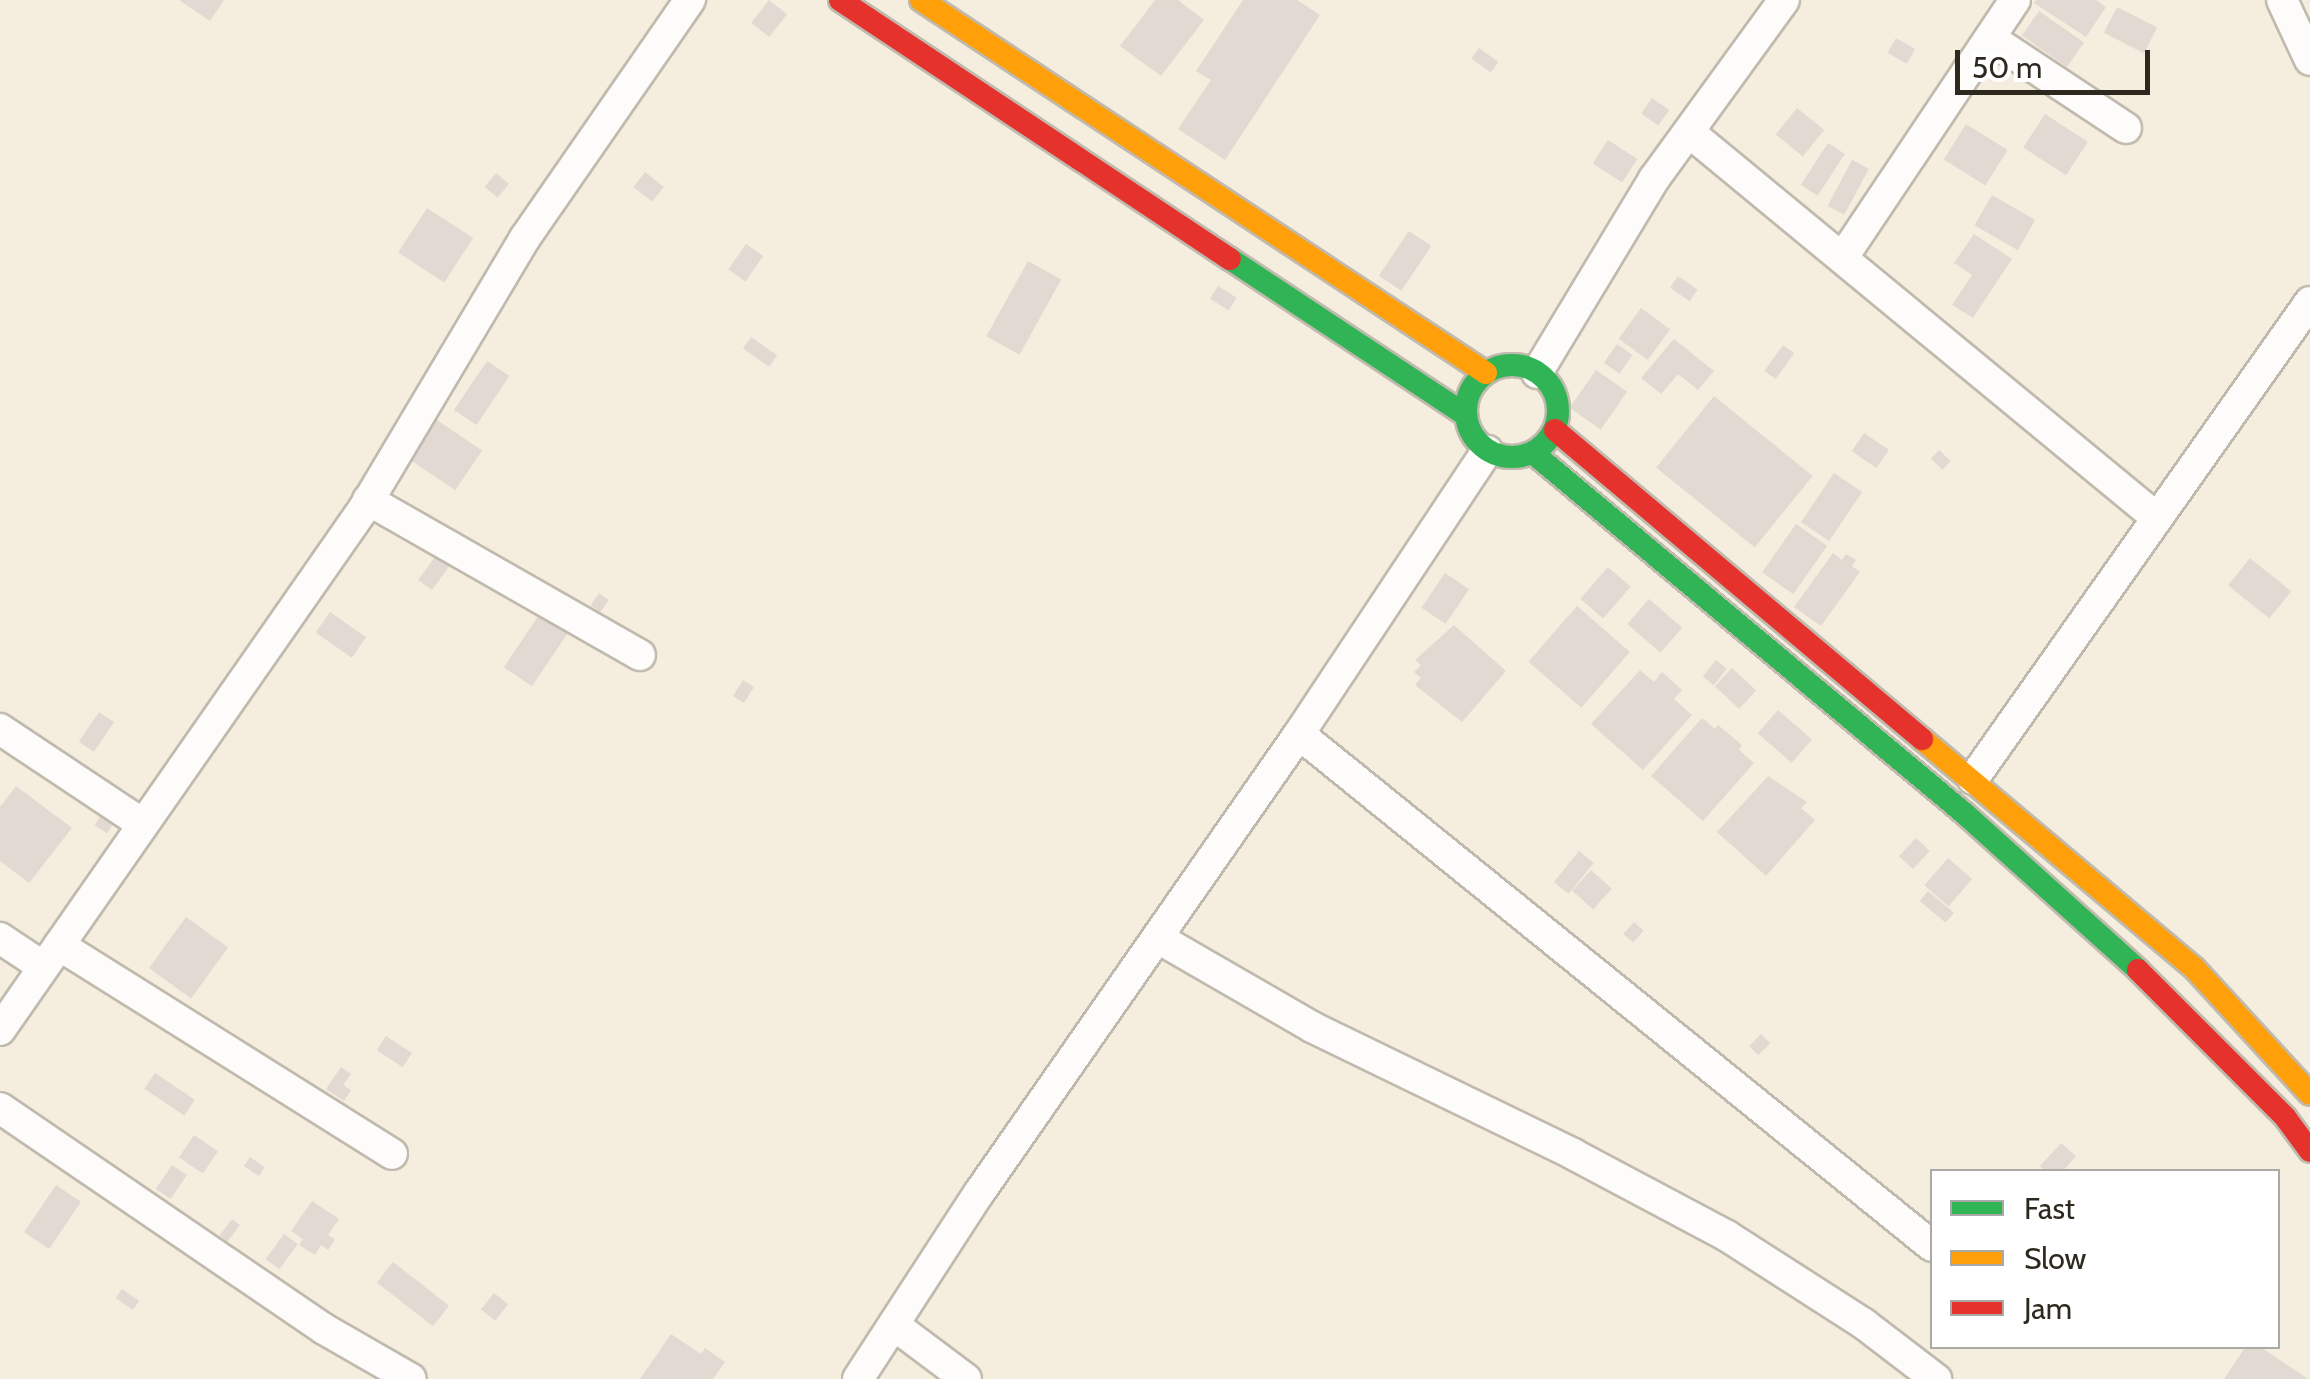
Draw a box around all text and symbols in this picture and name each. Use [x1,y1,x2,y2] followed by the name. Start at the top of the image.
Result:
[1960,30,2155,92] scale bar
[1972,49,2042,86] text: 50 m
[1930,1169,2280,1349] legend
[2024,1190,2075,1227] text: Fast
[2024,1240,2086,1277] text: Slow
[2024,1290,2072,1327] text: Jam

